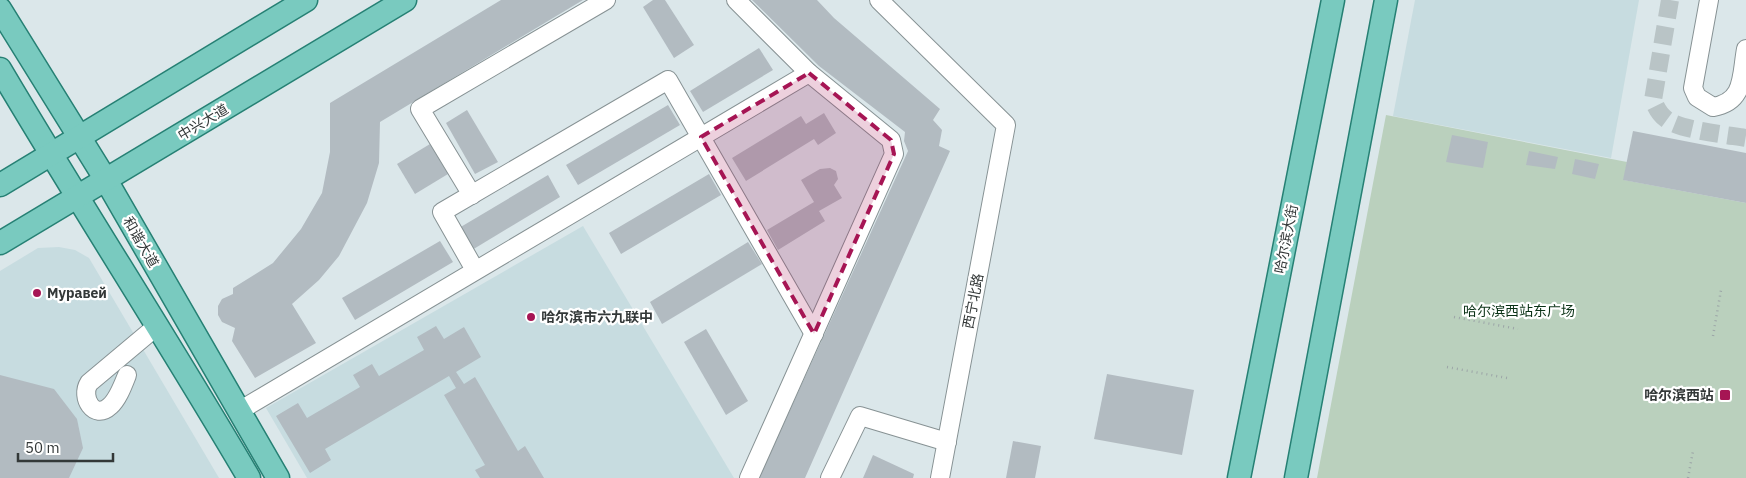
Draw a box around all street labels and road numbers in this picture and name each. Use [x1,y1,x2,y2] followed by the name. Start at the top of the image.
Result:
[174,100,232,144] street label: 中兴大道
[1270,203,1302,275] street label: 哈尔滨大街
[119,213,163,271] street label: 和谐大道
[959,272,987,330] street label: 西宁北路

